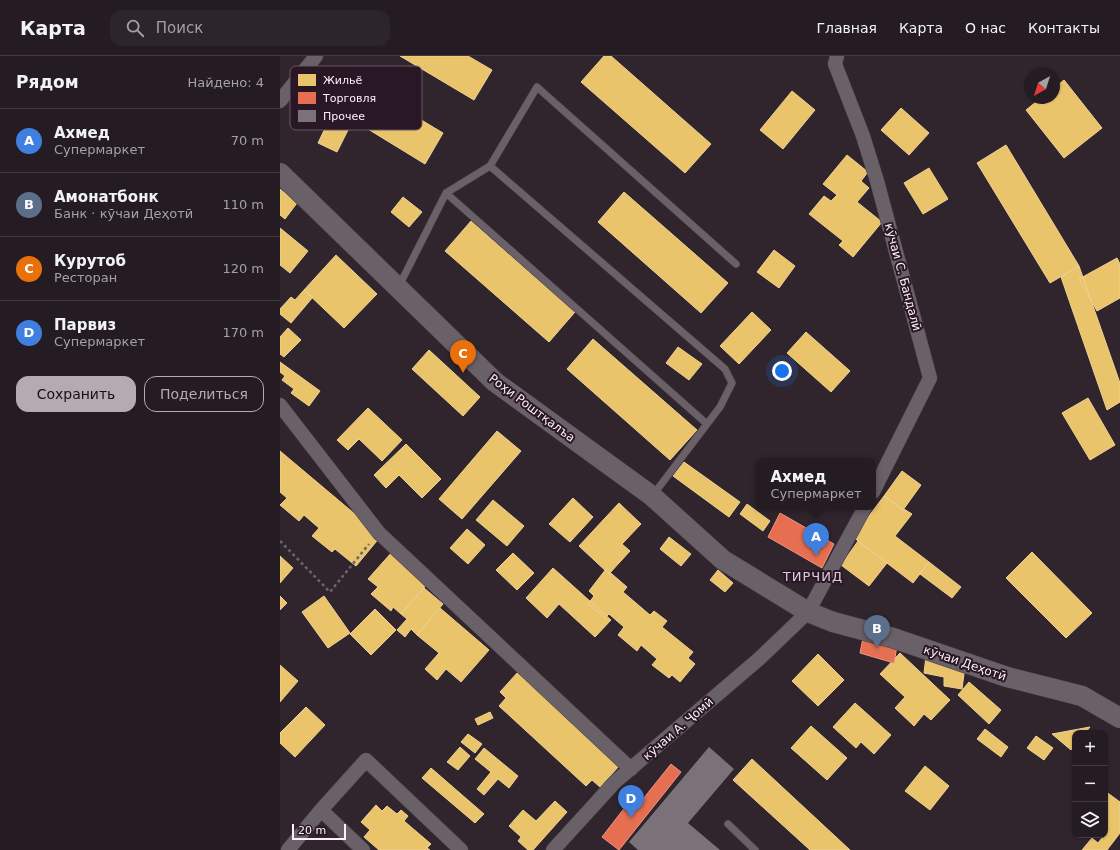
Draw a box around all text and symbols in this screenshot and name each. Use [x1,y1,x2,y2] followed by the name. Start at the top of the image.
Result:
[110,10,390,46] search box
[20,17,86,39] text: Карта
[124,17,146,39] icon: search
[156,19,203,37] text: Поиск
[816,20,877,36] text: Главная
[899,20,943,36] text: Карта
[965,20,1006,36] text: О нас
[1028,20,1100,36] text: Контакты
[290,66,422,130] legend
[1024,68,1060,104] north arrow
[16,72,79,92] text: Рядом
[323,74,363,87] text: Жильё
[188,75,264,90] text: Найдено: 4
[322,92,376,105] text: Торговля
[323,110,365,123] text: Прочее
[54,124,110,142] text: Ахмед
[24,133,34,148] text: A
[231,133,264,148] text: 70 m
[54,142,145,157] text: Супермаркет
[54,188,159,206] text: Амонатбонк
[24,197,34,212] text: B
[222,197,264,212] text: 110 m
[54,206,193,221] text: Банк · кӯчаи Деҳотӣ
[882,222,924,332] street label: кӯчаи С. Бандалӣ
[54,252,126,270] text: Курутоб
[24,261,34,276] text: C
[222,261,264,276] text: 120 m
[54,270,117,285] text: Ресторан
[54,316,116,334] text: Парвиз
[24,325,34,340] text: D
[222,325,264,340] text: 170 m
[54,334,145,349] text: Супермаркет
[450,340,476,373] pin: C
[772,361,792,381] your location
[486,371,578,445] street label: Роҳи Роштқалъа
[16,376,136,412] button: Сохранить
[144,376,264,412] button: Поделиться
[756,458,876,510] popup
[771,468,826,486] text: Ахмед
[771,486,861,501] text: Супермаркет
[803,523,829,556] pin: A
[782,569,843,584] district label: ТИРЧИД
[864,615,890,648] pin: B
[922,642,1008,684] street label: кӯчаи Деҳотӣ
[640,695,716,763] street label: кӯчаи А. Ҷомӣ
[1072,730,1108,838] map controls
[1072,730,1108,766] button: +
[1072,766,1108,802] button: −
[618,785,644,818] pin: D
[1072,802,1108,838] button: layers
[292,822,346,841] scale bar
[298,824,326,837] text: 20 m

